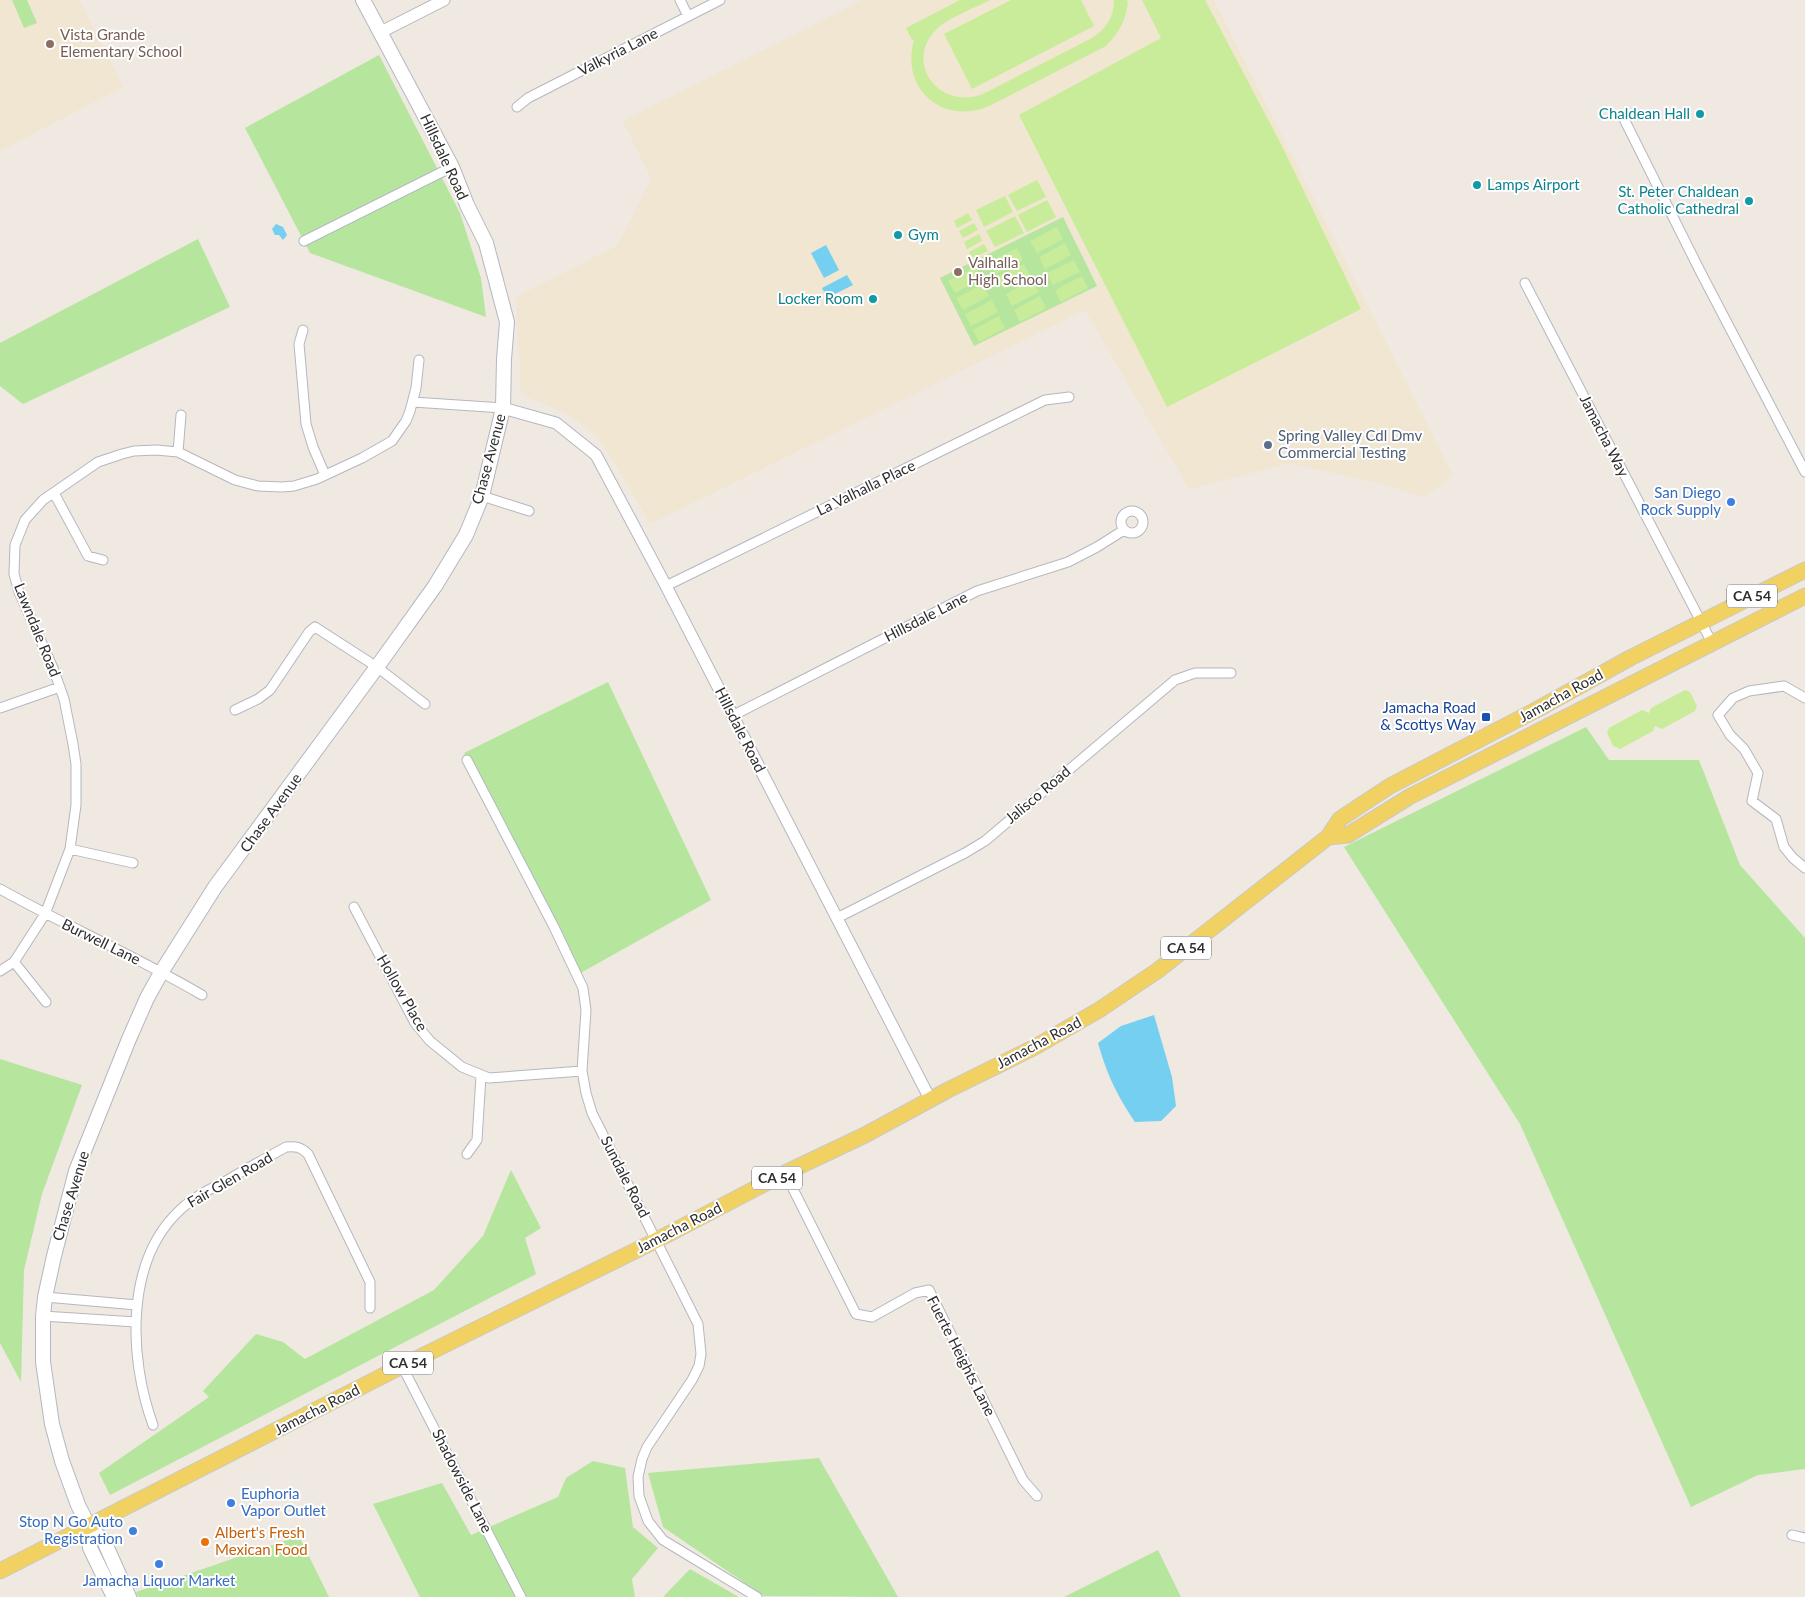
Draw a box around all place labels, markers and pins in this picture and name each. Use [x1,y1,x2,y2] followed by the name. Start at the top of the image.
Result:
[60,25,182,60] place label: Vista Grande Elementary School
[44,38,56,50] marker: Vista Grande Elementary School
[1599,104,1690,122] place label: Chaldean Hall
[1694,108,1706,120] marker: Chaldean Hall
[1487,175,1580,193] place label: Lamps Airport
[1471,179,1483,191] marker: Lamps Airport
[1617,182,1739,217] place label: St. Peter Chaldean Catholic Cathedral
[1743,195,1755,207] marker: St. Peter Chaldean Catholic Cathedral
[908,225,939,243] place label: Gym
[892,229,904,241] marker: Gym
[968,253,1047,288] place label: Valhalla High School
[952,266,964,278] marker: Valhalla High School
[778,289,863,307] place label: Locker Room
[867,293,879,305] marker: Locker Room
[1278,426,1423,461] place label: Spring Valley Cdl Dmv Commercial Testing
[1262,439,1274,451] marker: Spring Valley Cdl Dmv Commercial Testing
[1641,483,1721,518] place label: San Diego Rock Supply
[1725,496,1737,508] marker: San Diego Rock Supply
[1380,698,1476,733] place label: Jamacha Road & Scottys Way
[1480,711,1492,723] marker: Jamacha Road & Scottys Way
[241,1484,326,1519] place label: Euphoria Vapor Outlet
[225,1497,237,1509] marker: Euphoria Vapor Outlet
[19,1512,123,1547] place label: Stop N Go Auto Registration
[215,1523,308,1558] place label: Albert's Fresh Mexican Food
[127,1525,139,1537] marker: Stop N Go Auto Registration
[199,1536,211,1548] marker: Albert's Fresh Mexican Food
[153,1558,165,1570] marker: Jamacha Liquor Market
[83,1571,236,1589] place label: Jamacha Liquor Market

